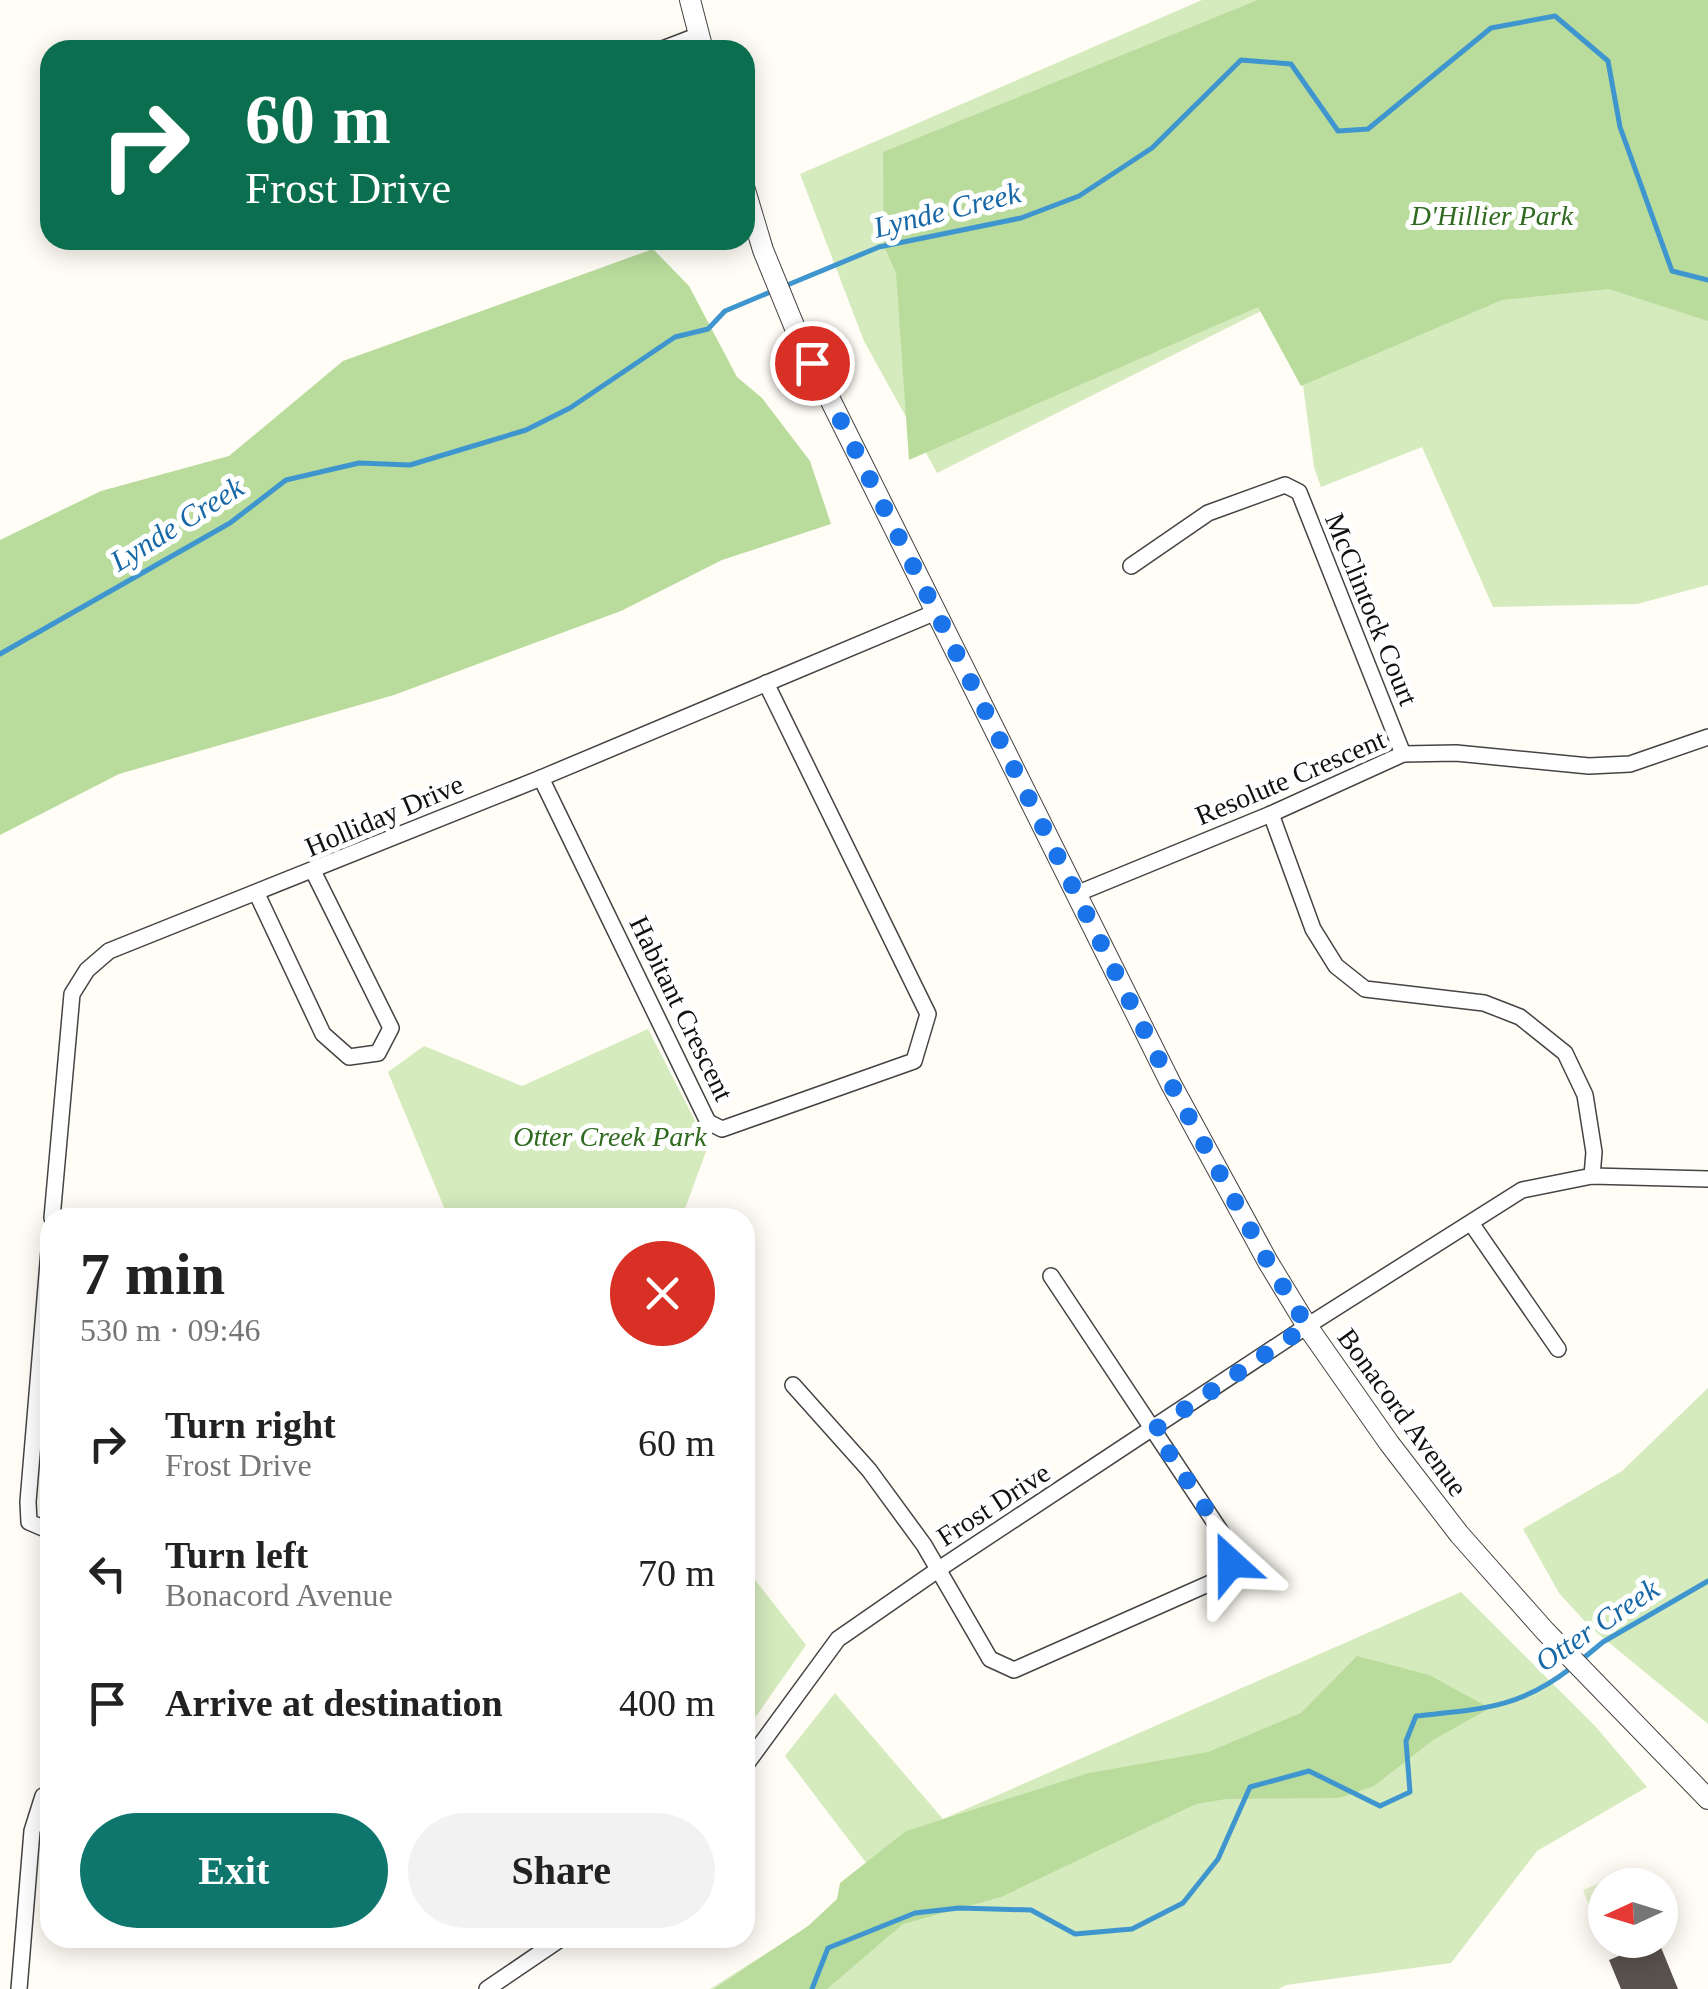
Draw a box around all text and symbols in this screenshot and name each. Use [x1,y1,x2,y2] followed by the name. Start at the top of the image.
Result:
[80,80,210,210] icon: right
[245,81,391,158] text: 60 m
[245,163,451,213] text: Frost Drive
[869,175,1025,244] water label: Lynde Creek
[1410,200,1574,231] park label: D'Hillier Park
[770,321,855,406] pin
[785,336,840,391] icon: arrive
[103,469,250,578] water label: Lynde Creek
[1319,509,1424,710] street label: McClintock Court
[1191,723,1390,831] street label: Resolute Crescent
[300,768,468,863] street label: Holliday Drive
[623,911,740,1106] street label: Habitant Crescent
[513,1121,707,1152] park label: Otter Creek Park
[80,1241,225,1307] text: 7 min
[610,1241,715,1346] button: close
[80,1312,260,1348] text: 530 m · 09:46
[1331,1323,1474,1502] street label: Bonacord Avenue
[165,1404,336,1446] text: Turn right
[80,1416,135,1471] icon: right
[638,1422,715,1464] text: 60 m
[165,1447,312,1483] text: Frost Drive
[931,1456,1056,1552] street label: Frost Drive
[1179,1511,1283,1615] position arrow
[165,1534,308,1576] text: Turn left
[80,1546,135,1601] icon: left
[638,1552,715,1594] text: 70 m
[1529,1571,1665,1678] water label: Otter Creek
[165,1577,393,1613] text: Bonacord Avenue
[80,1676,135,1731] icon: arrive
[165,1682,503,1724] text: Arrive at destination
[619,1682,715,1724] text: 400 m
[80,1813,388,1928] button: Exit
[408,1813,715,1928] button: Share
[1588,1868,1678,1958] north arrow
[1588,1868,1678,1958] map controls

